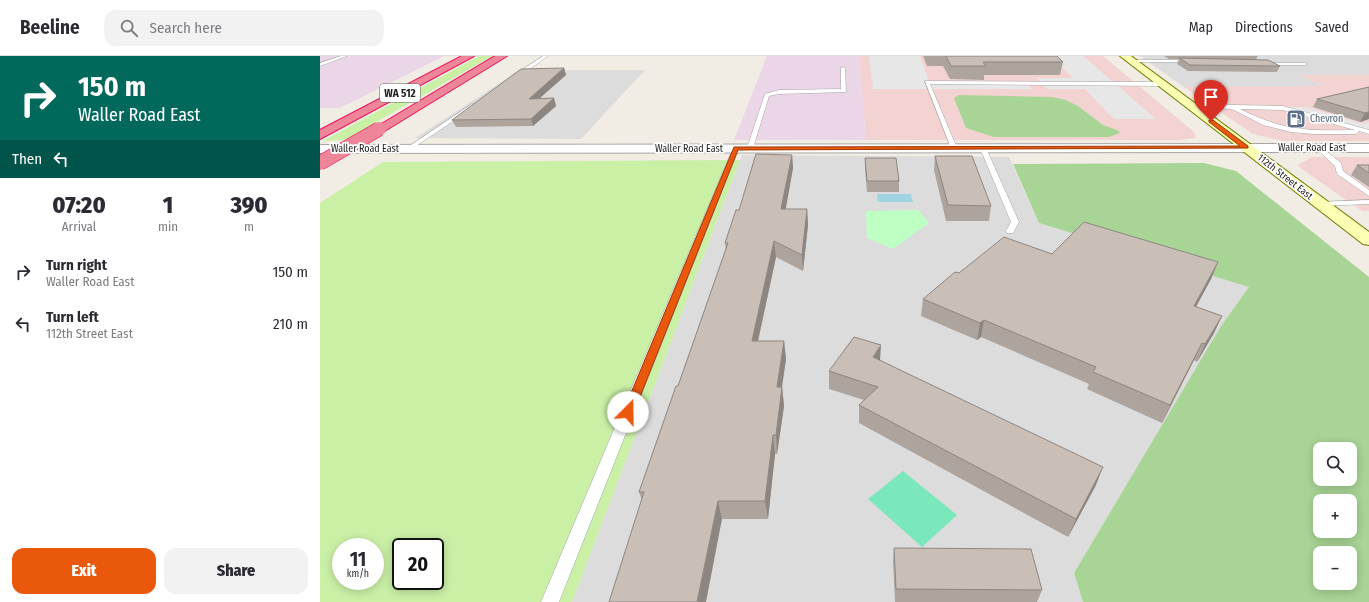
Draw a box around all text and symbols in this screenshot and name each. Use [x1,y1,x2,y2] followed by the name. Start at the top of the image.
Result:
[104,10,384,46] search box
[20,16,80,39] text: Beeline
[118,17,140,39] icon: search
[150,19,222,37] text: Search here
[1189,19,1213,36] text: Map
[1235,19,1293,36] text: Directions
[1315,19,1349,36] text: Saved
[78,70,146,103] text: 150 m
[12,72,64,124] icon: right
[1194,80,1228,121] pin
[380,84,420,102] road number: WA 512
[1200,86,1222,108] icon: arrive
[78,104,200,126] text: Waller Road East
[1285,108,1307,130] fuel station icon: Chevron
[1310,113,1343,125] place label: Chevron
[1278,142,1347,154] street label: Waller Road East
[331,143,400,155] street label: Waller Road East
[655,143,724,155] street label: Waller Road East
[50,148,72,170] icon: left
[12,150,42,168] text: Then
[1255,152,1316,203] street label: 112th Street East
[52,191,106,219] text: 07:20
[163,191,173,219] text: 1
[230,191,268,219] text: 390
[62,219,96,234] text: Arrival
[158,219,178,234] text: min
[244,219,254,234] text: m
[46,256,107,274] text: Turn right
[12,261,34,283] icon: right
[272,263,308,281] text: 150 m
[46,274,134,289] text: Waller Road East
[46,308,99,326] text: Turn left
[12,313,34,335] icon: left
[273,315,308,333] text: 210 m
[46,326,133,341] text: 112th Street East
[607,391,649,433] position arrow
[1313,442,1357,590] map controls
[1313,442,1357,486] button: search
[1313,494,1357,538] button: +
[392,538,444,590] speed limit sign: 20
[1313,546,1357,590] button: −
[350,547,366,571] text: 11
[12,548,156,594] button: Exit
[164,548,308,594] button: Share
[347,568,369,580] text: km/h

